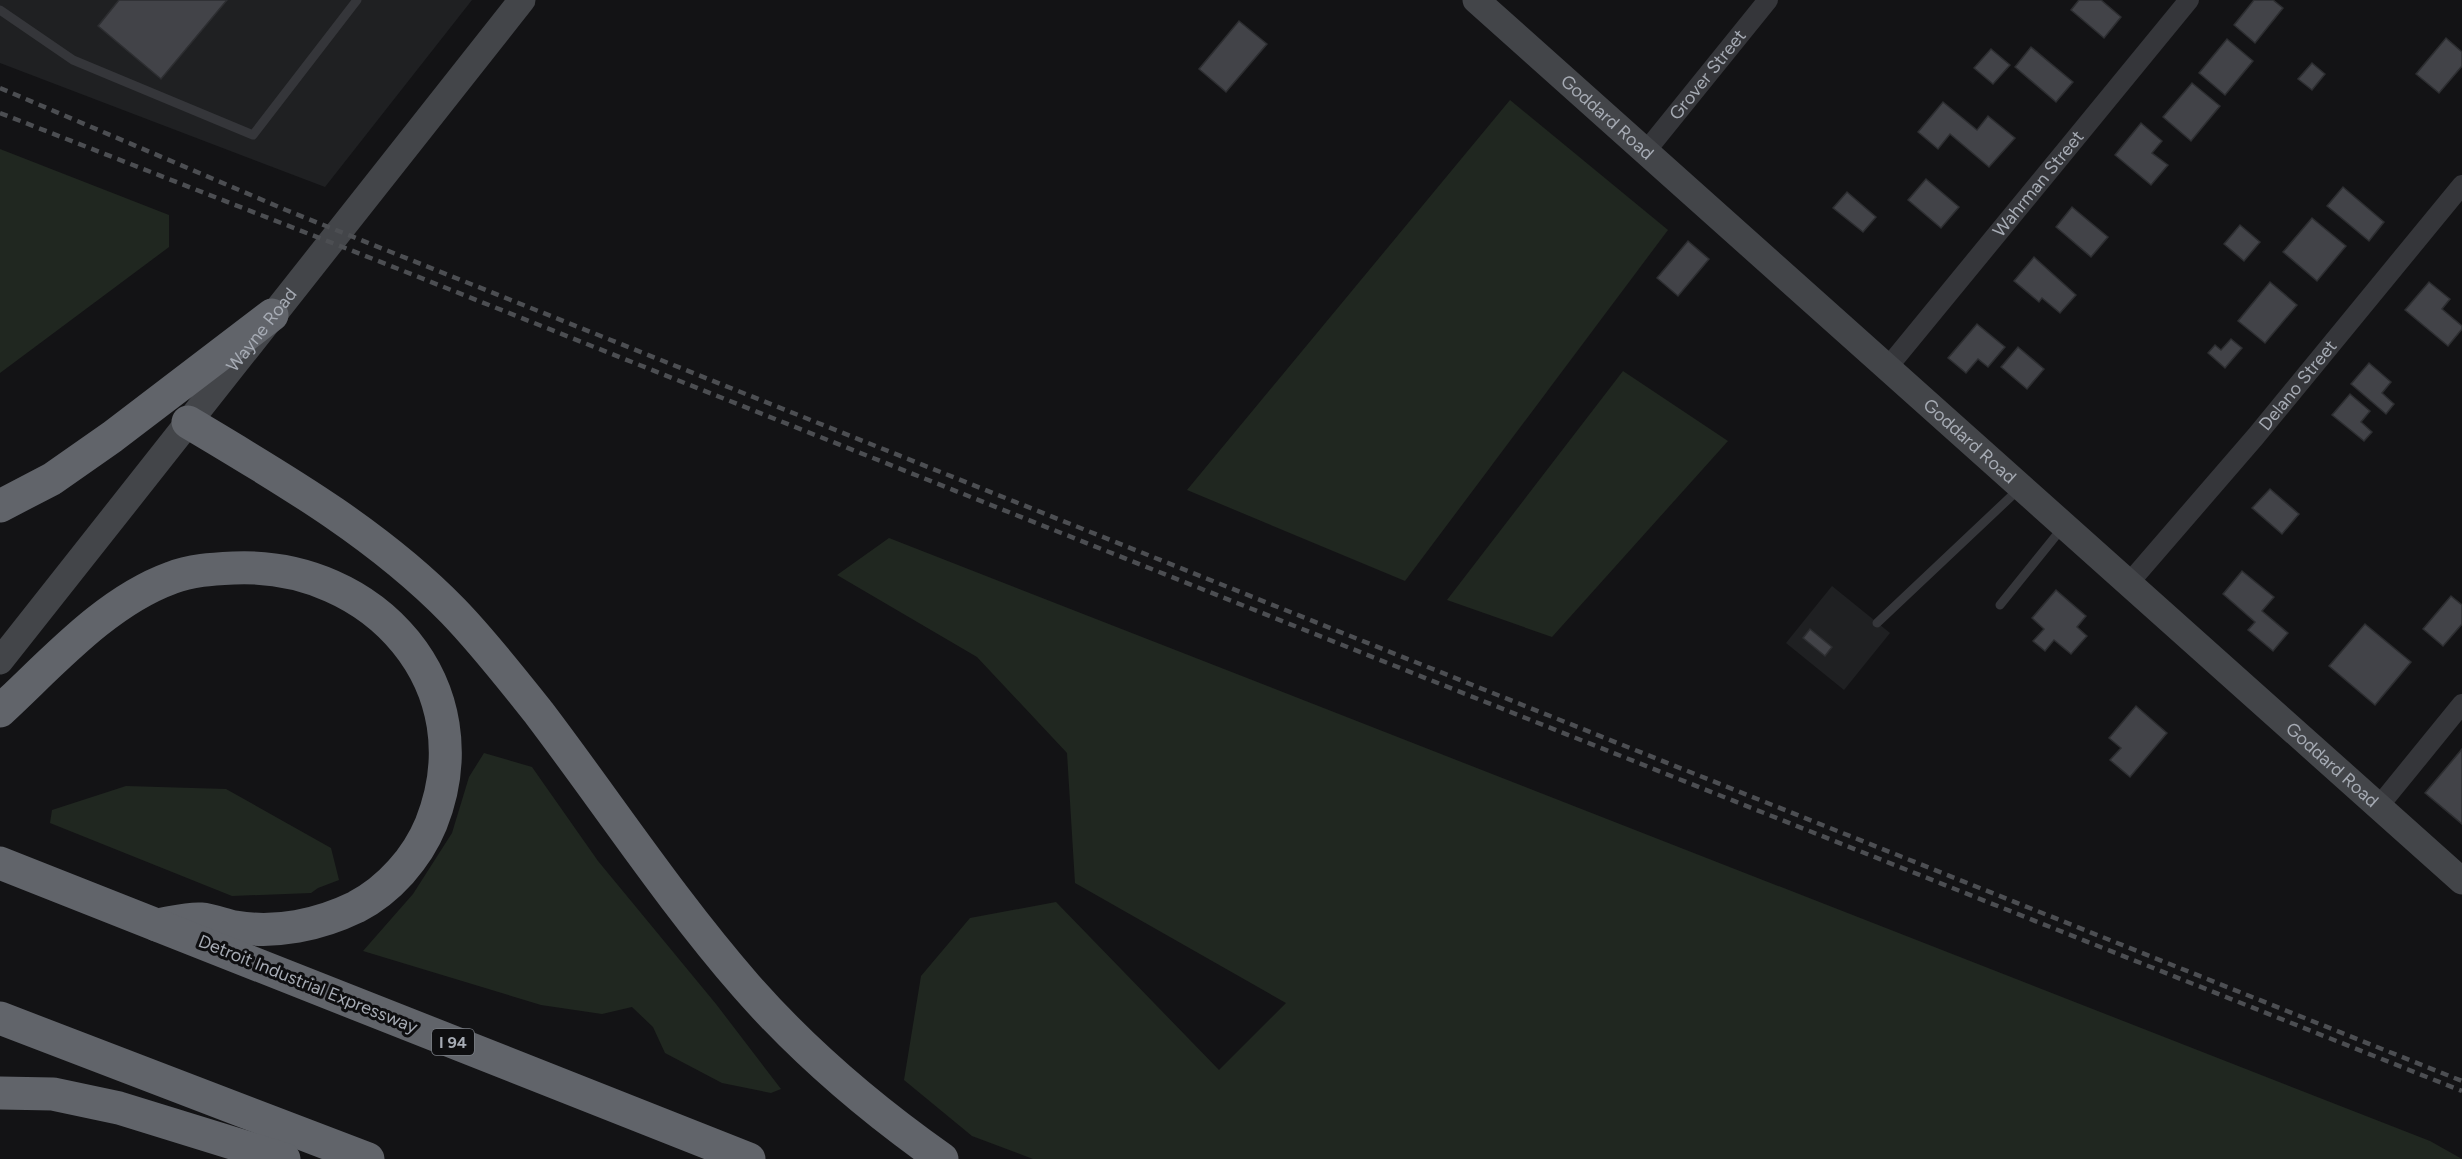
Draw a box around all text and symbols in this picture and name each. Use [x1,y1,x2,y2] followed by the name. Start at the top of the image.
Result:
[1664,25,1751,124] street label: Grover Street
[1556,70,1658,164] street label: Goddard Road
[1988,126,2089,242] street label: Wahrman Street
[222,283,301,376] street label: Wayne Road
[2254,335,2341,435] street label: Delano Street
[1919,394,2021,488] street label: Goddard Road
[2281,718,2383,812] street label: Goddard Road
[195,930,421,1038] street label: Detroit Industrial Expressway
[432,1029,474,1055] road number: I 94

